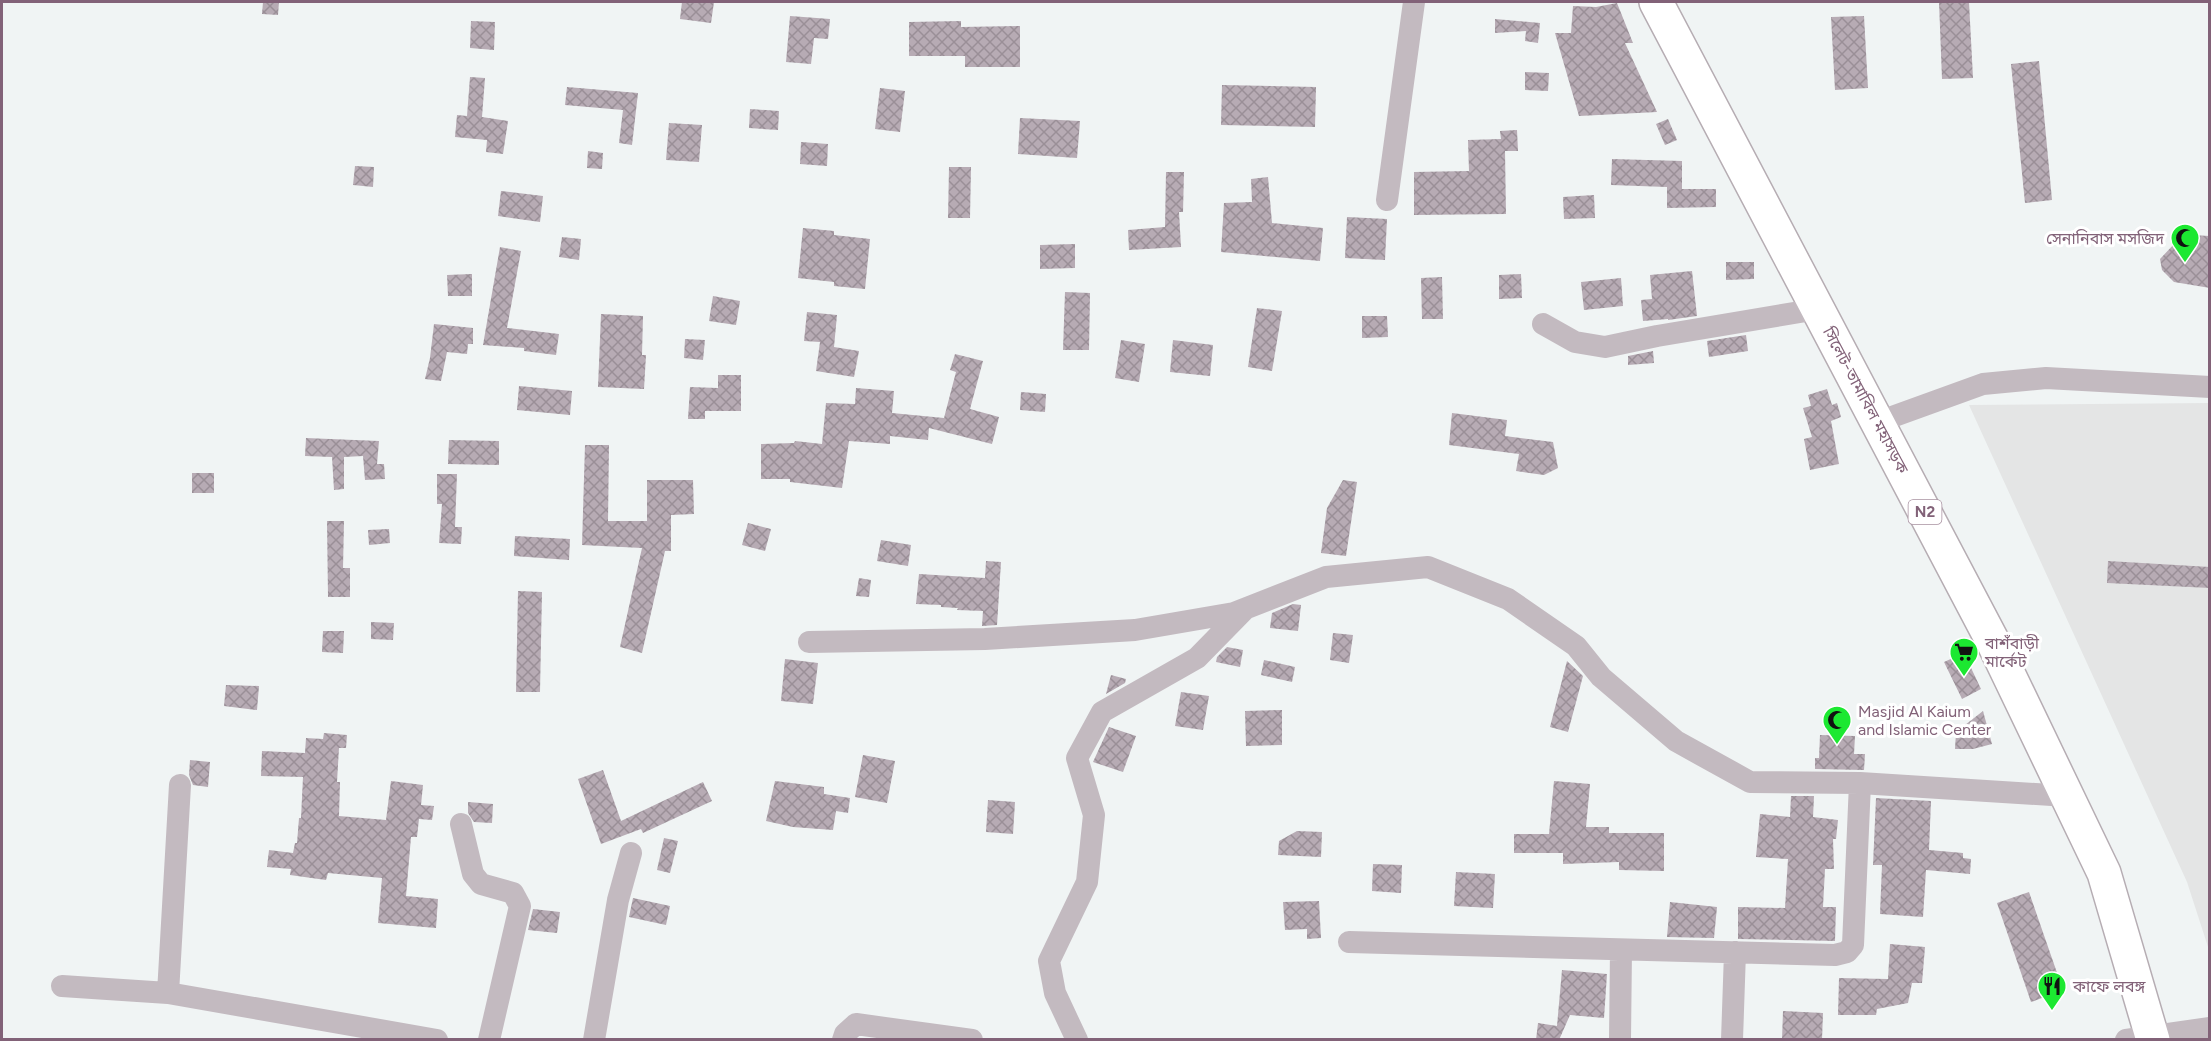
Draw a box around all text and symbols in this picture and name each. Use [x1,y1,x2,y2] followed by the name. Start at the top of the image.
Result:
[2169,222,2201,264] mosque icon: সেনানিবাস মসজিদ
[2046,229,2165,248] place label: সেনানিবাস মসজিদ
[1818,323,1913,478] street label: সিলেট-তামাবিল মহাসড়ক
[1908,500,1942,524] road number: N2
[1984,634,2040,671] place label: বাশঁবাড়ী মার্কেট
[1948,636,1980,678] supermarket icon: বাশঁবাড়ী মার্কেট
[1858,702,1992,739] place label: Masjid Al Kaium and Islamic Center
[1821,704,1853,746] mosque icon: Masjid Al Kaium and Islamic Center
[2036,970,2068,1012] restaurant icon: কাফে লবঙ্গ
[2072,977,2146,996] place label: কাফে লবঙ্গ

